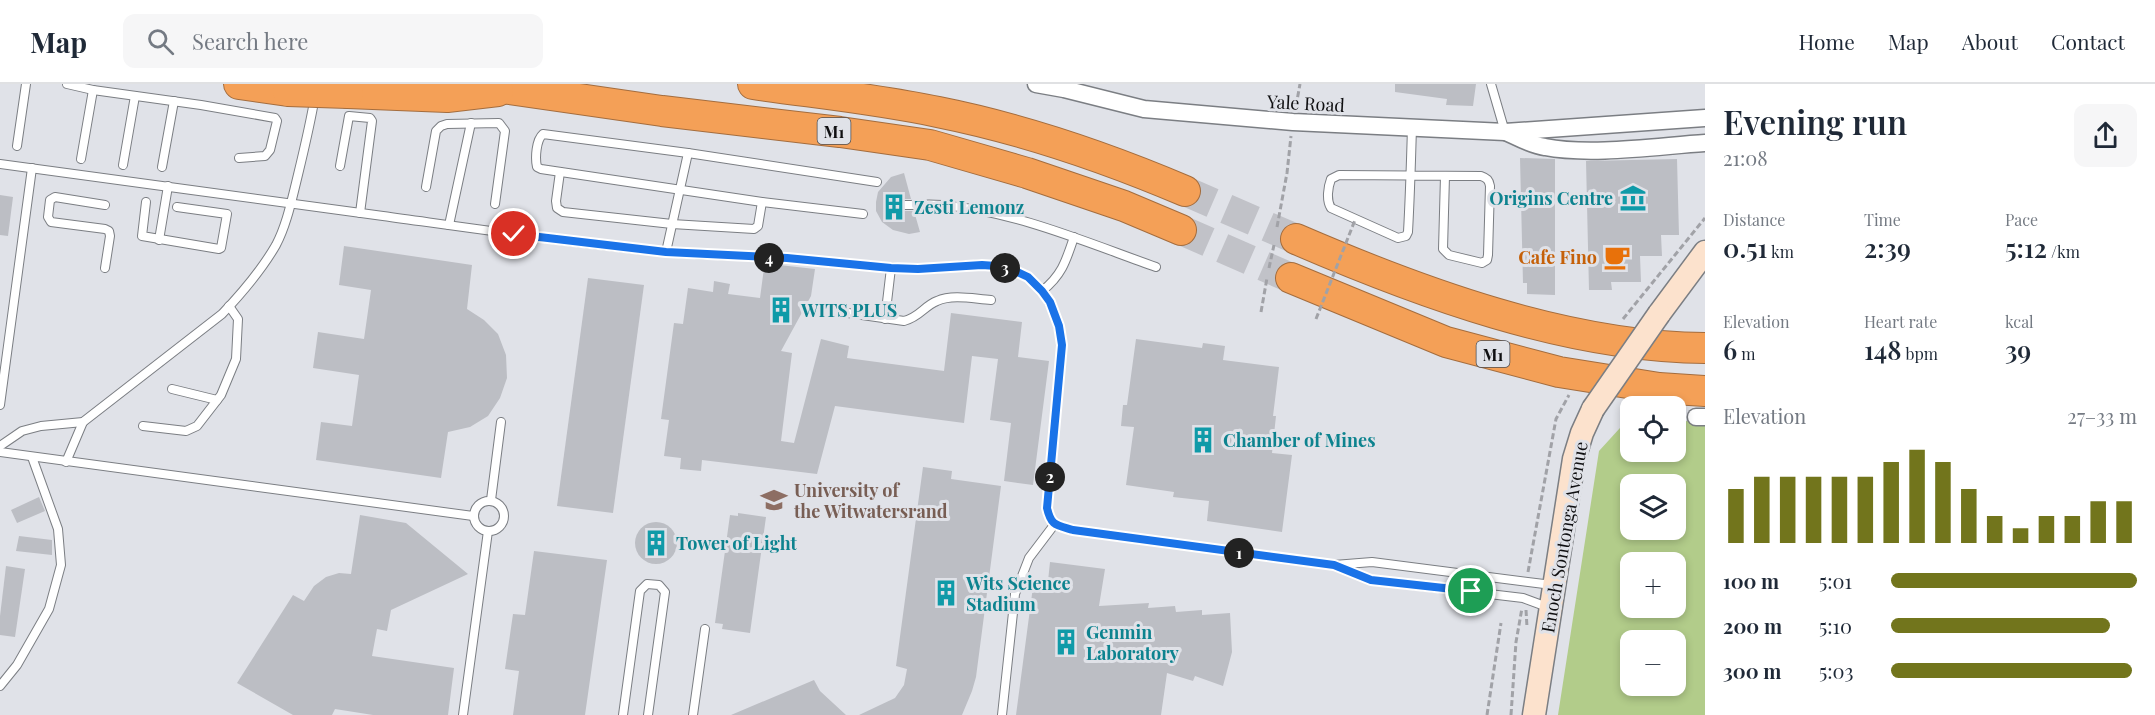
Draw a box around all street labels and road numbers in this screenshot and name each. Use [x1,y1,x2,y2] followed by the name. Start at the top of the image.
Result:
[1265,89,1346,117] street label: Yale Road
[818,118,850,144] road number: M1
[1476,341,1510,367] road number: M1
[1535,439,1593,635] street label: Enoch Sontonga Avenue

